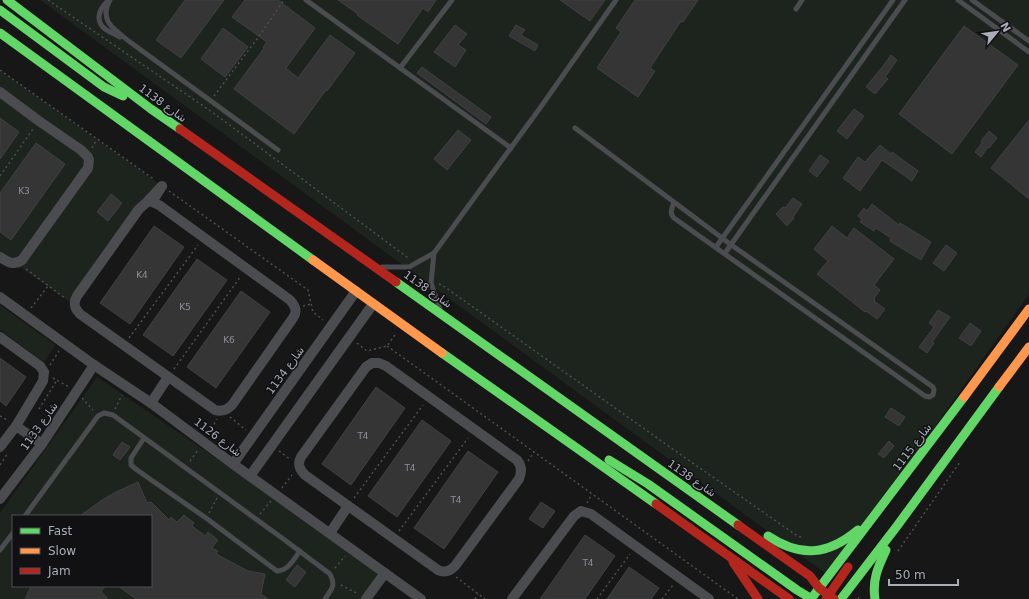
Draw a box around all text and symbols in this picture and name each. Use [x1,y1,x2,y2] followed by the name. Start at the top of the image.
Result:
[977,12,1017,52] north arrow
[997,20,1013,35] text: N
[136,82,189,125] street label: شارع 1138
[18,186,30,196] house number: K3
[401,268,454,311] street label: شارع 1138
[136,270,148,280] house number: K4
[179,302,191,312] house number: K5
[223,335,235,345] house number: K6
[264,344,307,397] street label: شارع 1134
[18,400,61,453] street label: شارع 1133
[191,415,244,459] street label: شارع 1126
[890,421,934,474] street label: شارع 1115
[356,431,369,441] house number: T4
[665,457,718,500] street label: شارع 1138
[403,463,416,473] house number: T4
[449,495,462,505] house number: T4
[12,515,152,587] legend
[48,524,72,538] text: Fast
[48,544,76,558] text: Slow
[581,558,594,568] house number: T4
[889,561,958,587] scale bar
[47,564,71,578] text: Jam
[895,568,926,582] text: 50 m

